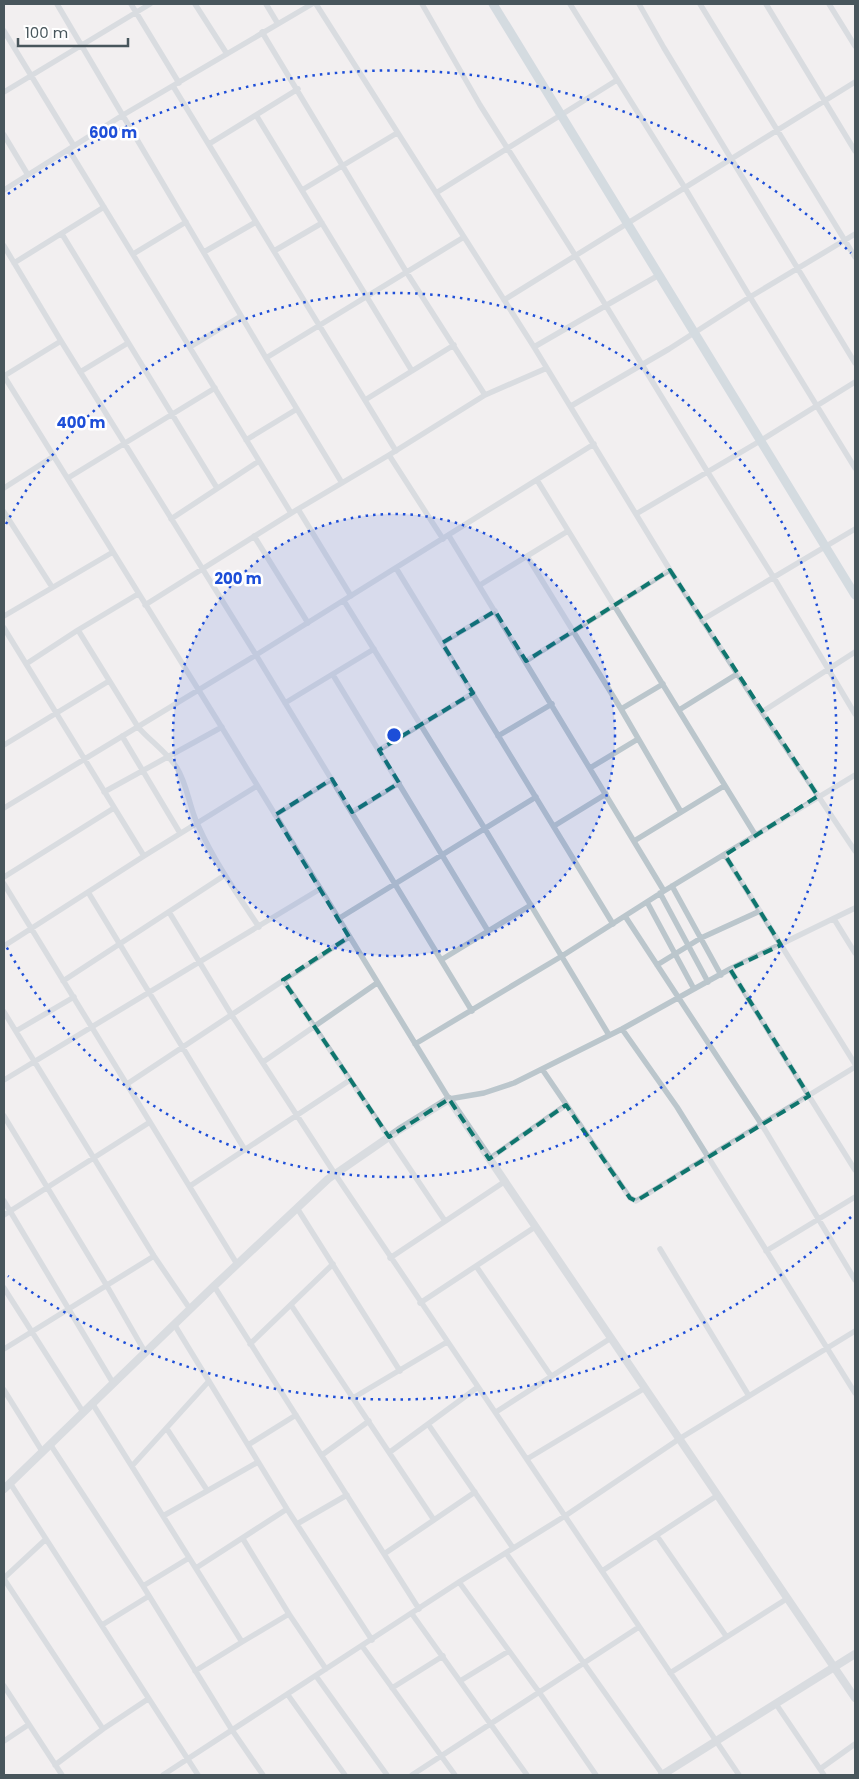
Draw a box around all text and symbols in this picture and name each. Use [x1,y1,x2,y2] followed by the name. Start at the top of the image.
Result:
[18,15,128,47] scale bar
[25,22,68,43] text: 100 m
[89,122,137,143] text: 600 m
[57,412,106,433] text: 400 m
[214,568,262,589] text: 200 m
[385,726,403,744] centre of rings

